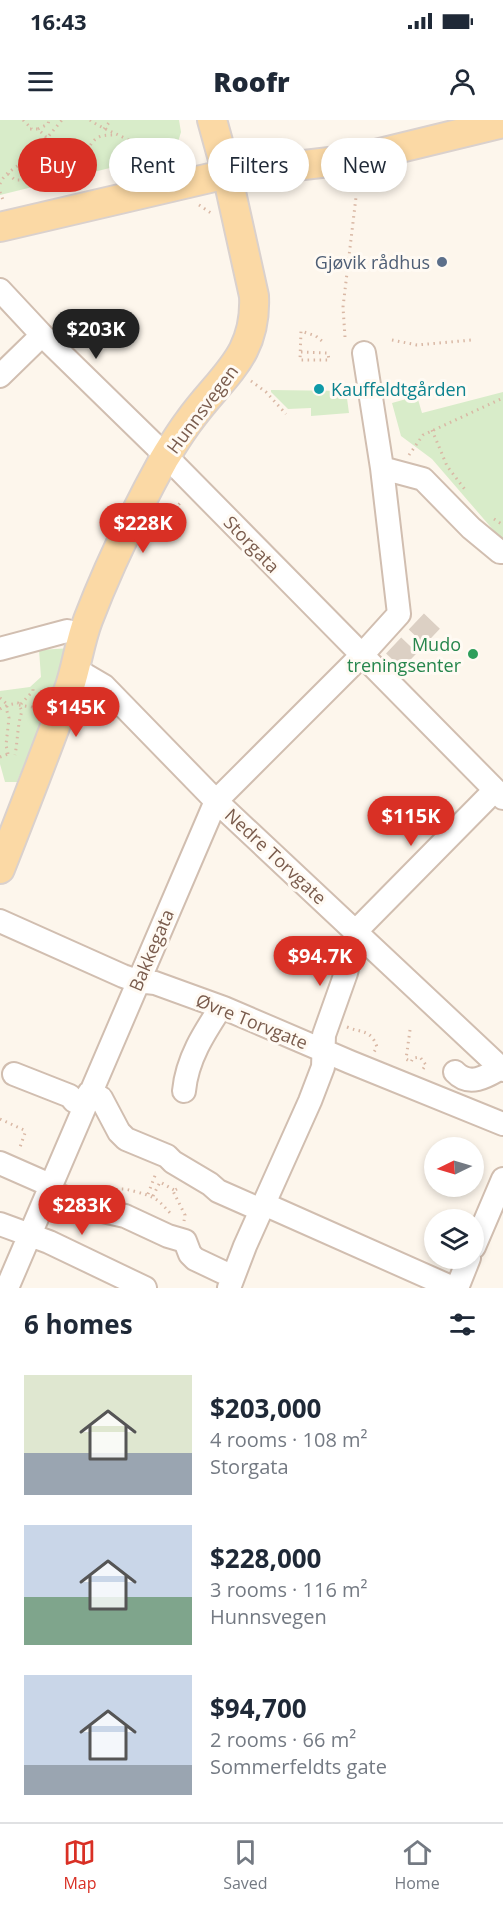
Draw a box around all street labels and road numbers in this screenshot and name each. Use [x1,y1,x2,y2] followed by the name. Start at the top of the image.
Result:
[161,360,243,458] street label: Hunnsvegen
[219,510,285,578] street label: Storgata
[220,803,332,909] street label: Nedre Torvgate
[123,905,179,995] street label: Bakkegata
[193,988,311,1054] street label: Øvre Torvgate

